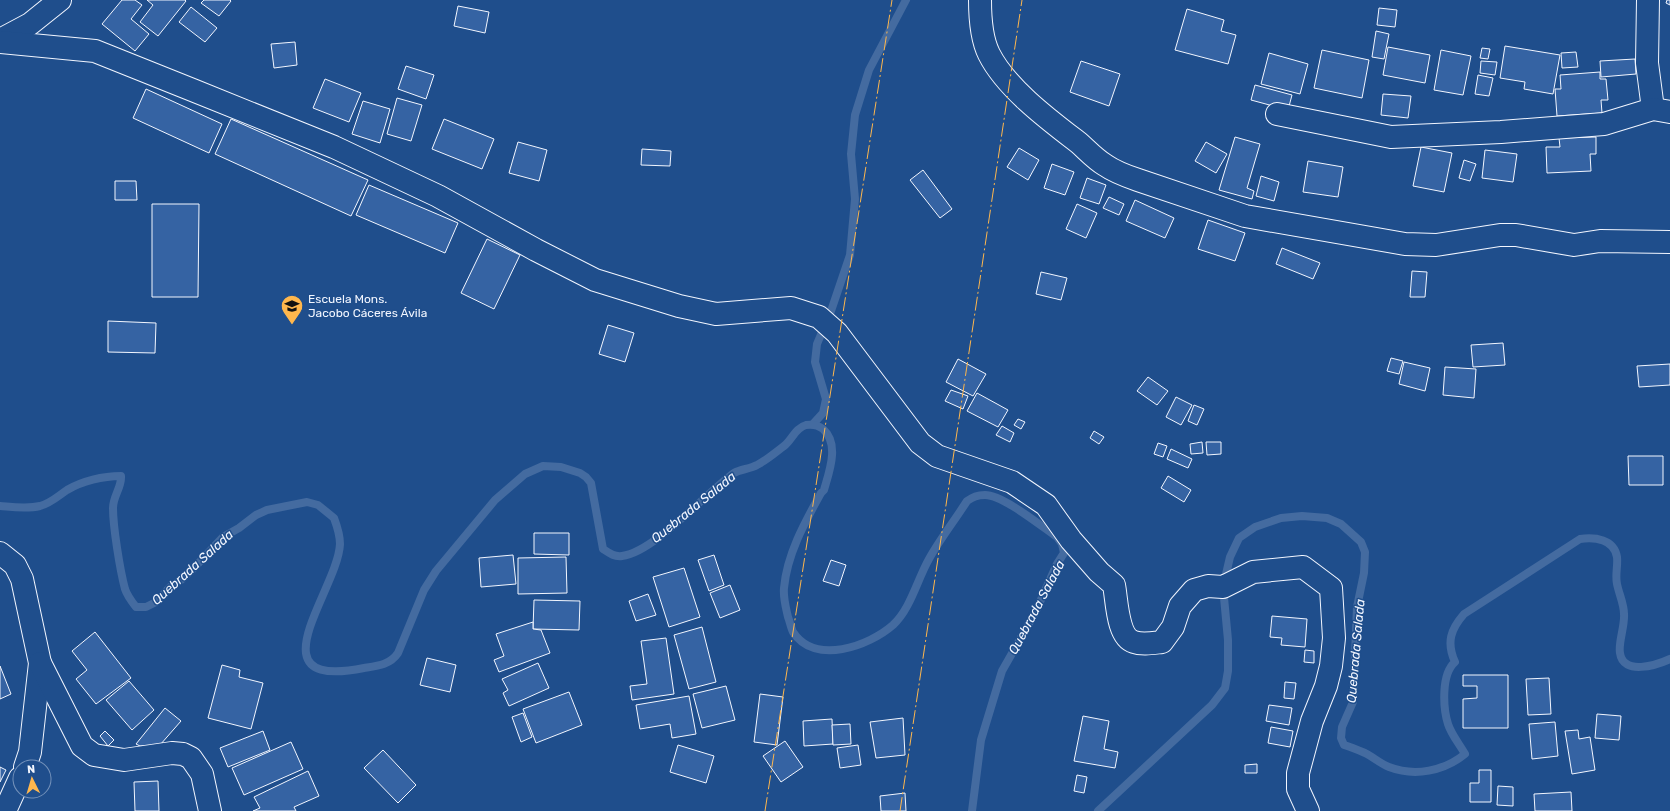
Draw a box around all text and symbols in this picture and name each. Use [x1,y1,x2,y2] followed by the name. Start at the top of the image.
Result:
[308,292,427,320] place label: Escuela Mons. Jacobo Cáceres Ávila
[279,293,305,326] school or university icon: Escuela Mons. Jacobo Cáceres Ávila
[648,468,739,546] water label: Quebrada Salada
[148,527,236,608] water label: Quebrada Salada
[1005,557,1068,657] water label: Quebrada Salada
[1343,598,1368,704] water label: Quebrada Salada
[12,759,52,799] north arrow
[27,763,36,776] text: N

